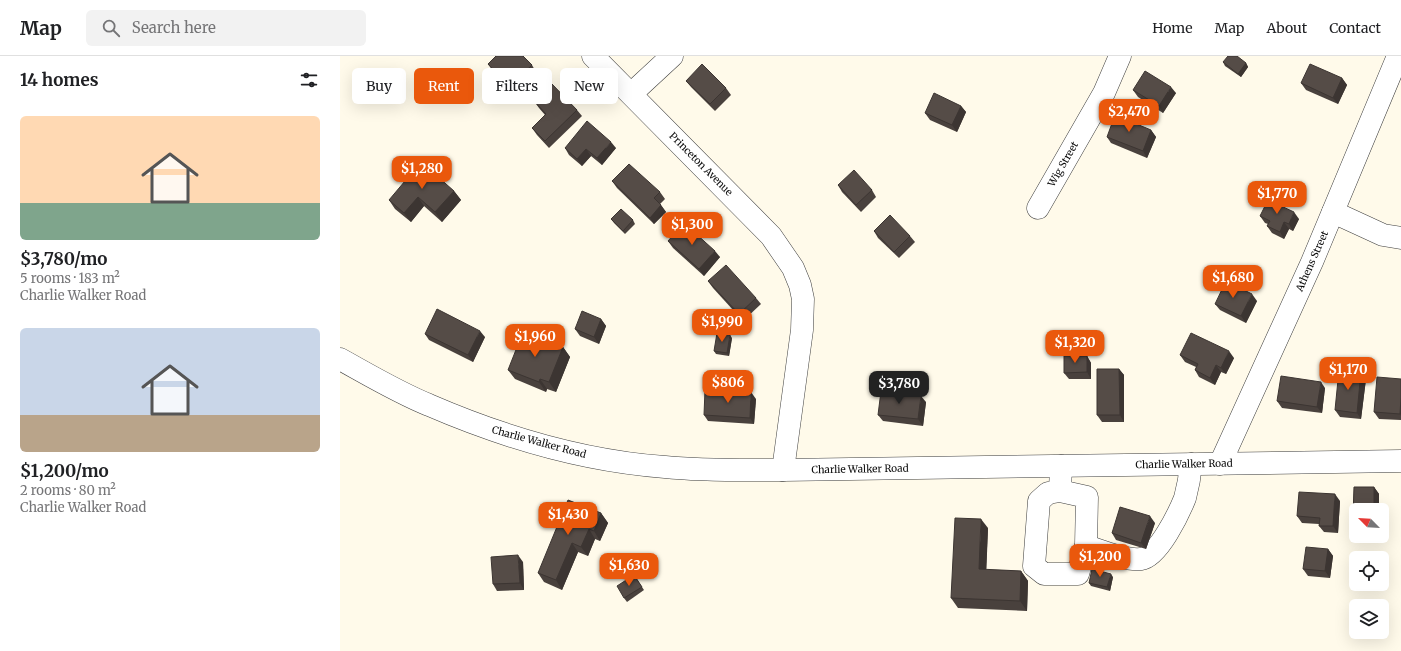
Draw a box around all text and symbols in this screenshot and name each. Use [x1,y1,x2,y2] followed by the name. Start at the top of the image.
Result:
[86,10,366,46] search box
[20,16,62,40] text: Map
[100,17,122,39] icon: search
[132,18,216,37] text: Search here
[1152,19,1193,37] text: Home
[1215,19,1244,37] text: Map
[1266,19,1307,37] text: About
[1329,19,1381,37] text: Contact
[352,68,406,104] chip: Buy
[414,68,474,104] chip: Rent
[482,68,552,104] chip: Filters
[560,68,618,104] chip: New
[20,69,98,91] text: 14 homes
[298,69,320,91] icon: filters
[1096,99,1162,133] pin: $2,470
[1108,103,1150,120] text: $2,470
[666,129,736,199] street label: Princeton Avenue
[1044,139,1081,190] street label: Wig Street
[134,142,206,214] icon: home
[389,156,455,190] pin: $1,280
[401,160,443,177] text: $1,280
[1244,181,1310,215] pin: $1,770
[1257,185,1297,202] text: $1,770
[659,212,725,246] pin: $1,300
[671,216,713,233] text: $1,300
[1292,229,1331,294] street label: Athens Street
[20,248,107,270] text: $3,780/mo
[1200,265,1266,299] pin: $1,680
[1212,269,1254,286] text: $1,680
[20,270,120,287] text: 5 rooms · 183 m²
[20,287,146,304] text: Charlie Walker Road
[689,309,755,343] pin: $1,990
[701,313,743,330] text: $1,990
[502,324,568,358] pin: $1,960
[514,328,556,345] text: $1,960
[1042,330,1108,364] pin: $1,320
[1054,334,1096,351] text: $1,320
[134,354,206,426] icon: home
[1315,357,1381,391] pin: $1,170
[1328,361,1368,378] text: $1,170
[704,370,752,404] pin: $806
[866,371,932,405] pin: $3,780
[711,374,745,391] text: $806
[878,375,920,392] text: $3,780
[490,423,588,461] street label: Charlie Walker Road
[1135,457,1233,471] street label: Charlie Walker Road
[20,460,109,482] text: $1,200/mo
[811,462,909,476] street label: Charlie Walker Road
[20,482,116,499] text: 2 rooms · 80 m²
[20,499,146,516] text: Charlie Walker Road
[535,502,601,536] pin: $1,430
[1349,503,1389,543] north arrow
[1349,503,1389,639] map controls
[547,506,589,523] text: $1,430
[1067,544,1133,578] pin: $1,200
[1078,548,1122,565] text: $1,200
[1349,551,1389,591] button: locate
[596,553,662,587] pin: $1,630
[608,557,650,574] text: $1,630
[1349,599,1389,639] button: layers

